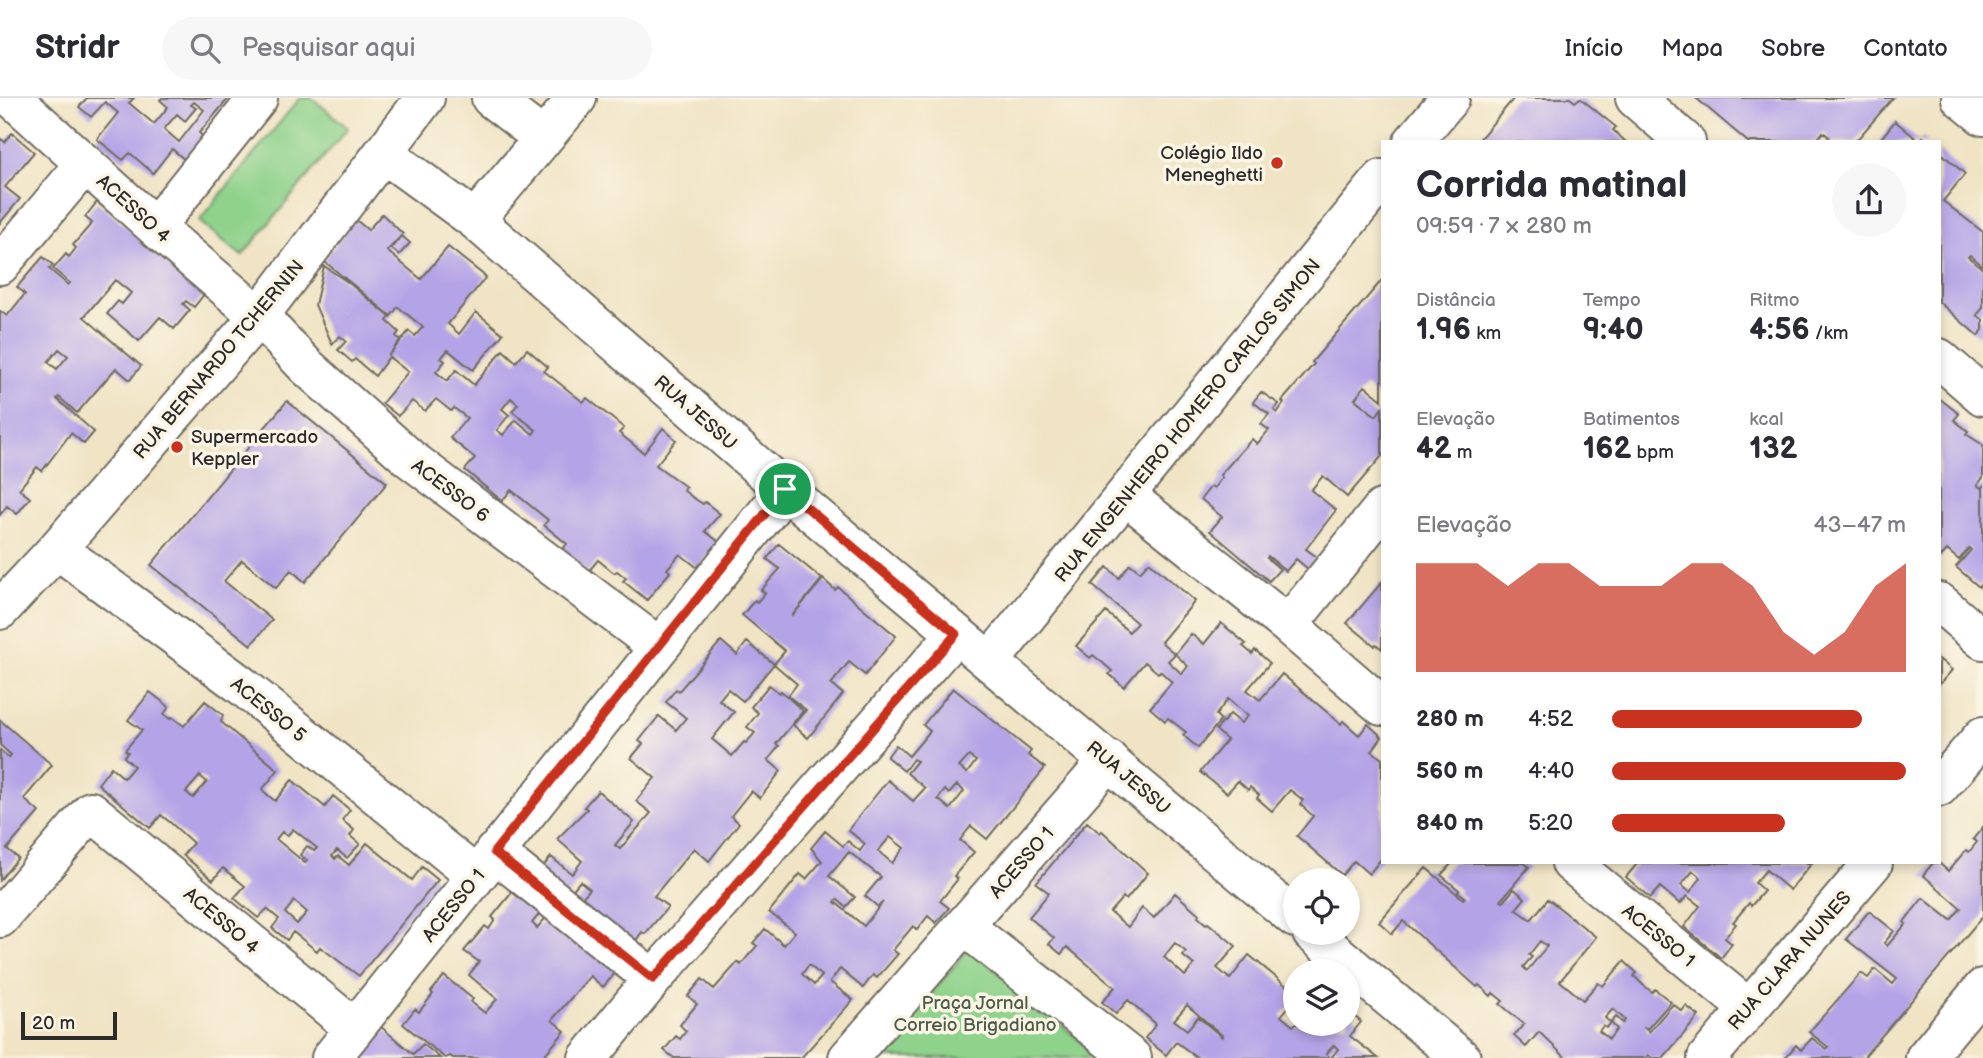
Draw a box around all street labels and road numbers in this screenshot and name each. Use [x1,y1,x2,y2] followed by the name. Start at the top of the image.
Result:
[91,170,175,248] street label: ACESSO 4
[1050,255,1326,587] street label: RUA ENGENHEIRO HOMERO CARLOS SIMON
[129,256,309,464] street label: RUA BERNARDO TCHERNIN
[649,371,741,455] street label: RUA JESSU
[407,455,493,528] street label: ACESSO 6
[226,673,311,748] street label: ACESSO 5
[1081,736,1175,820] street label: RUA JESSU
[985,823,1059,903] street label: ACESSO 1
[418,865,490,947] street label: ACESSO 1
[179,883,264,960] street label: ACESSO 4
[1724,887,1857,1035] street label: RUA CLARA NUNES
[1617,900,1699,972] street label: ACESSO 1

